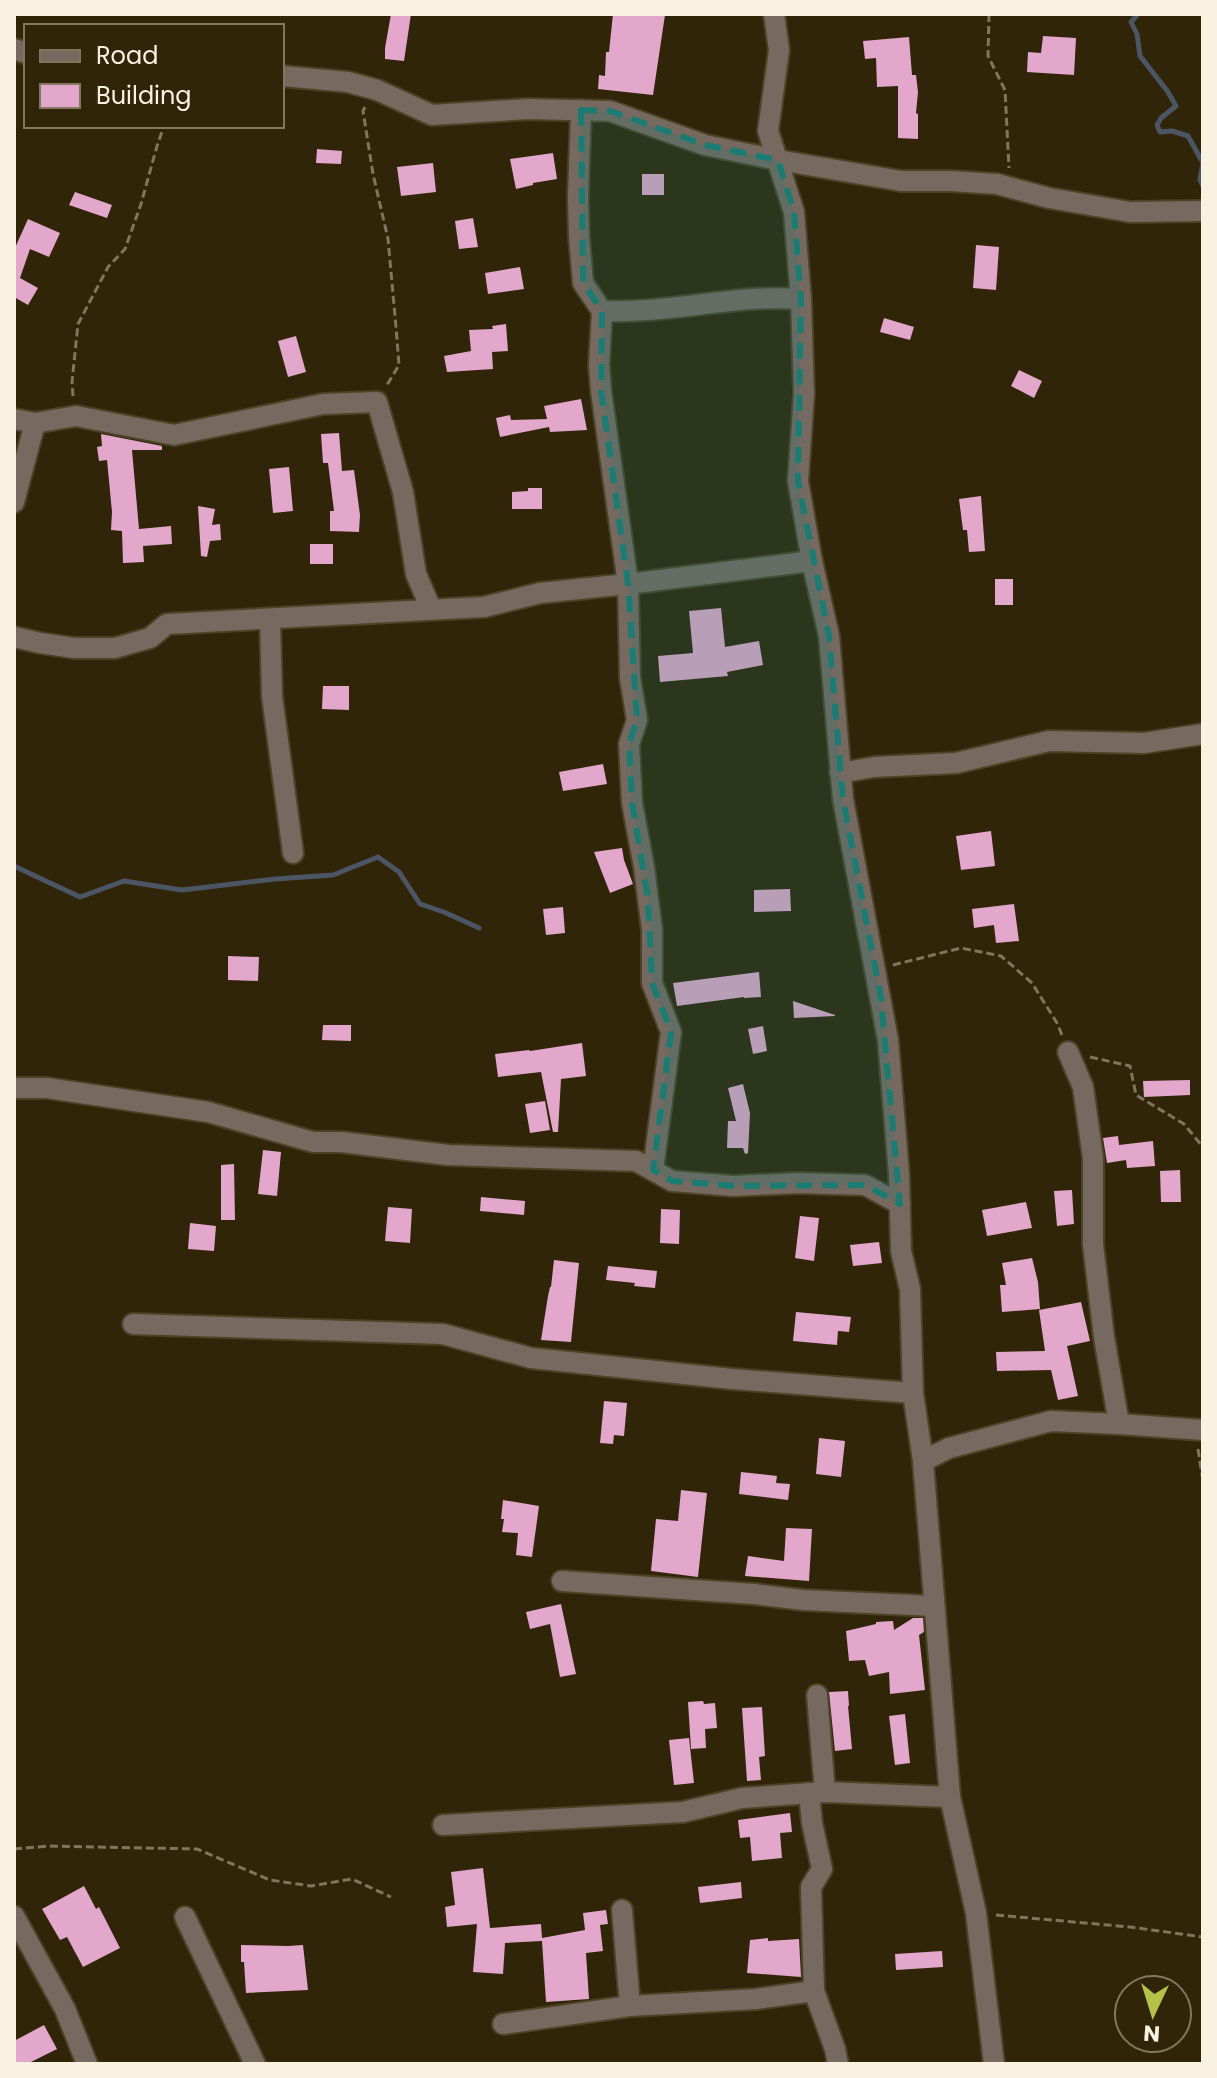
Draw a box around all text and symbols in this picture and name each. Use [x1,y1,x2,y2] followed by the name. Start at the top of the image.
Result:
[24,24,284,128] legend
[96,39,158,72] text: Road
[96,79,192,112] text: Building
[1113,1974,1193,2054] north arrow
[1142,2017,1161,2049] text: N

